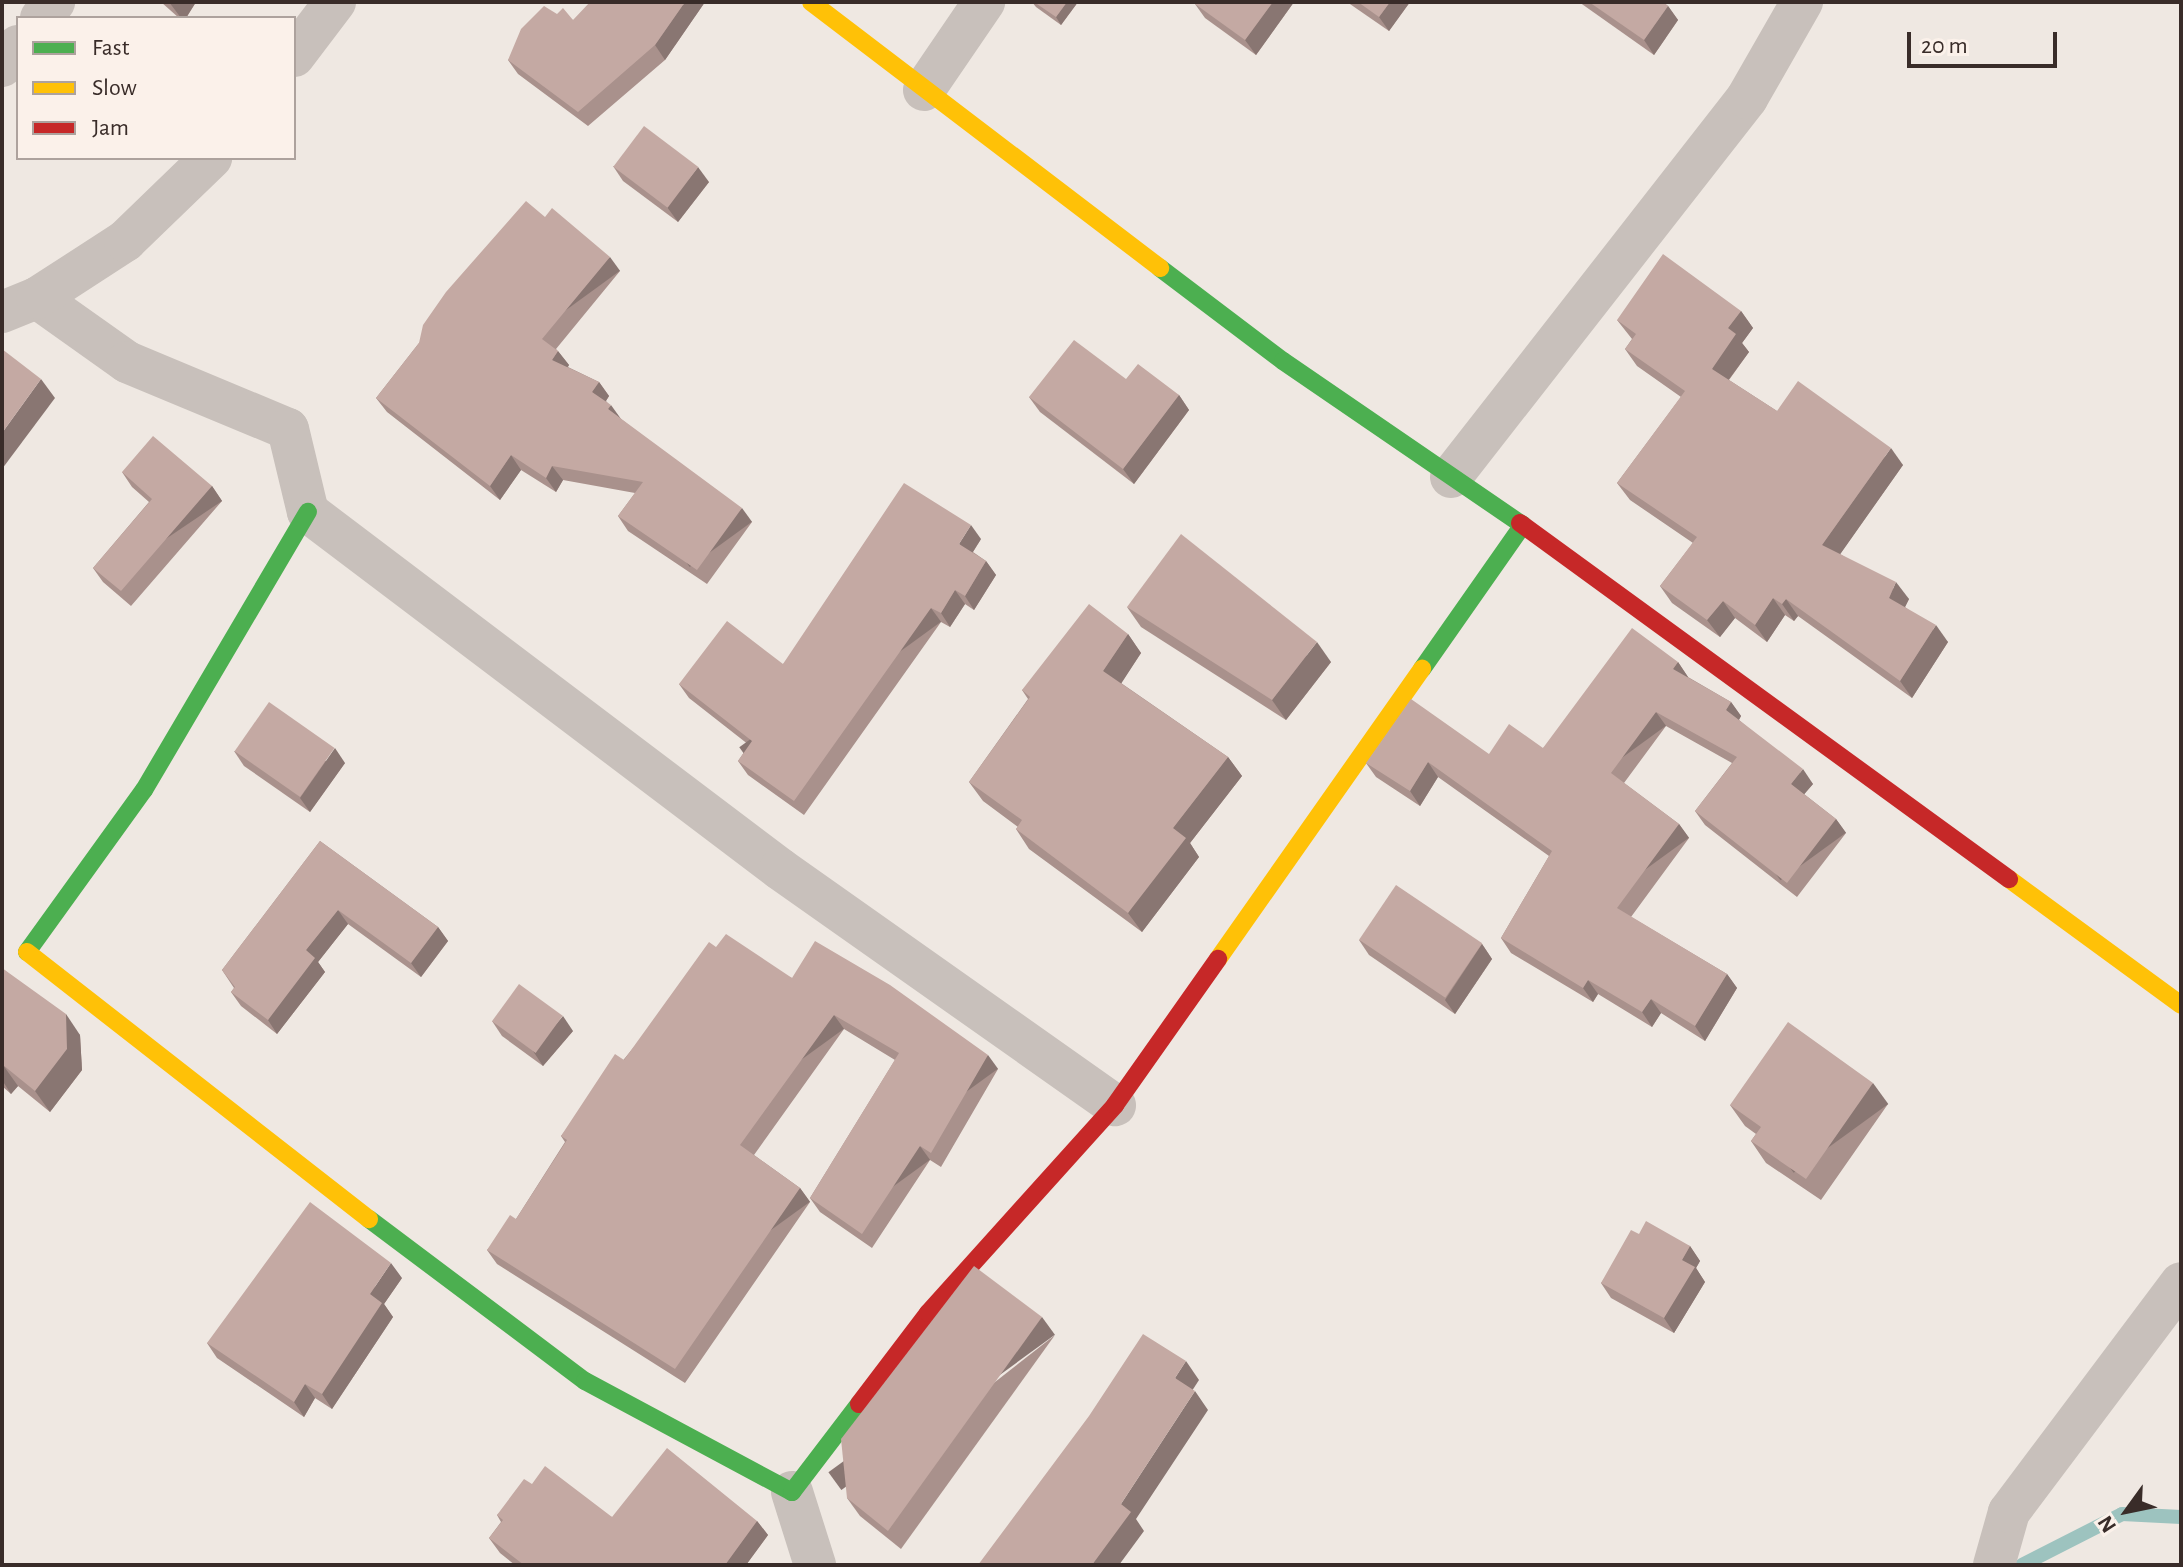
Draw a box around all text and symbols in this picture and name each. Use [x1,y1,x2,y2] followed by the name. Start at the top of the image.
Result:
[16,16,296,160] legend
[1911,16,2061,66] scale bar
[1921,34,1968,58] text: 20 m
[92,36,129,60] text: Fast
[92,76,137,100] text: Slow
[92,116,129,140] text: Jam
[2087,1471,2167,1551] north arrow
[2093,1512,2120,1536] text: N

